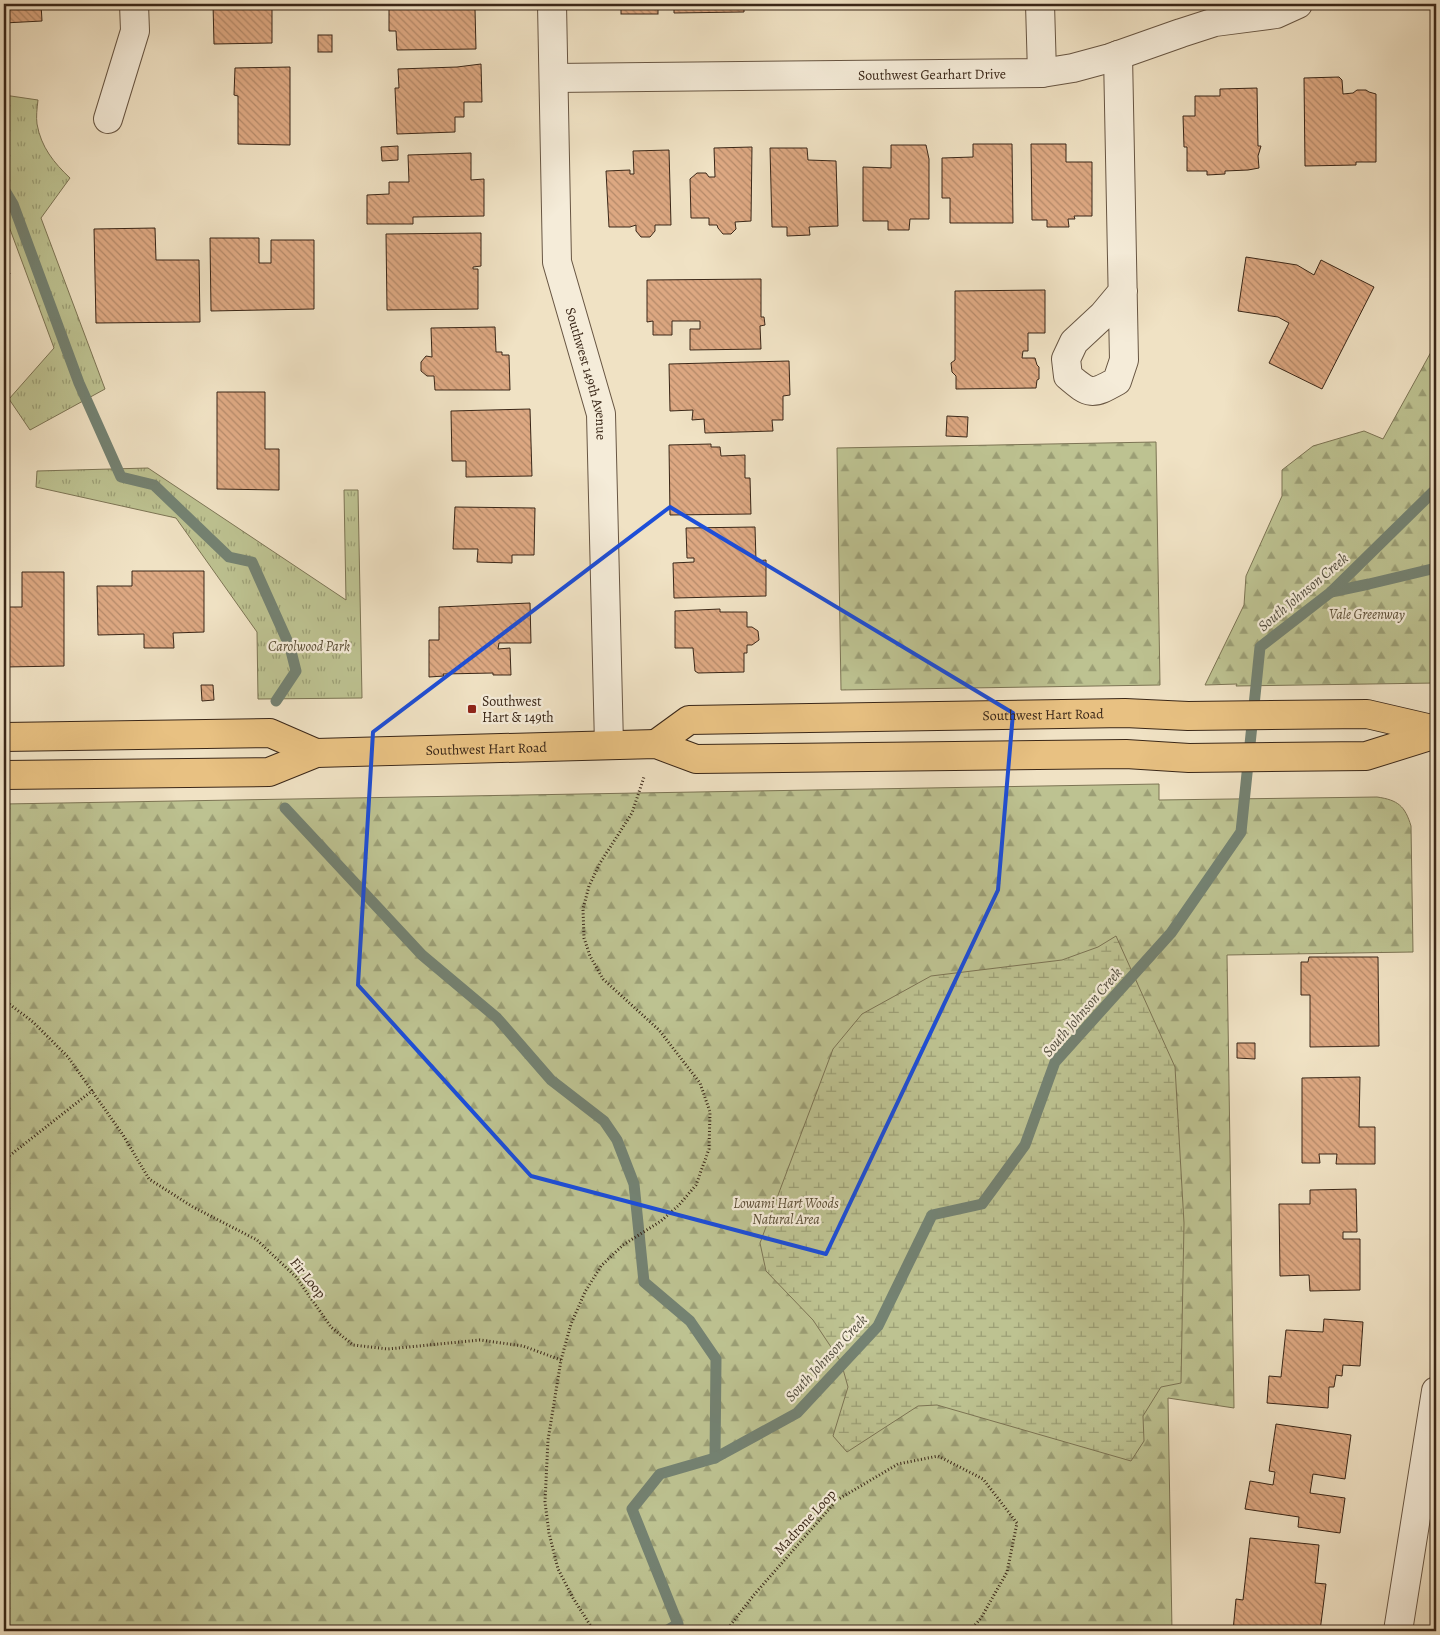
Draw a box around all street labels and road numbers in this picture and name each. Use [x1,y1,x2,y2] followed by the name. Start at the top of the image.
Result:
[858,64,1006,84] street label: Southwest Gearhart Drive
[561,305,611,440] street label: Southwest 149th Avenue
[982,704,1104,725] street label: Southwest Hart Road
[425,737,548,760] street label: Southwest Hart Road
[286,1254,330,1302] street label: Fir Loop
[770,1485,840,1559] street label: Madrone Loop

